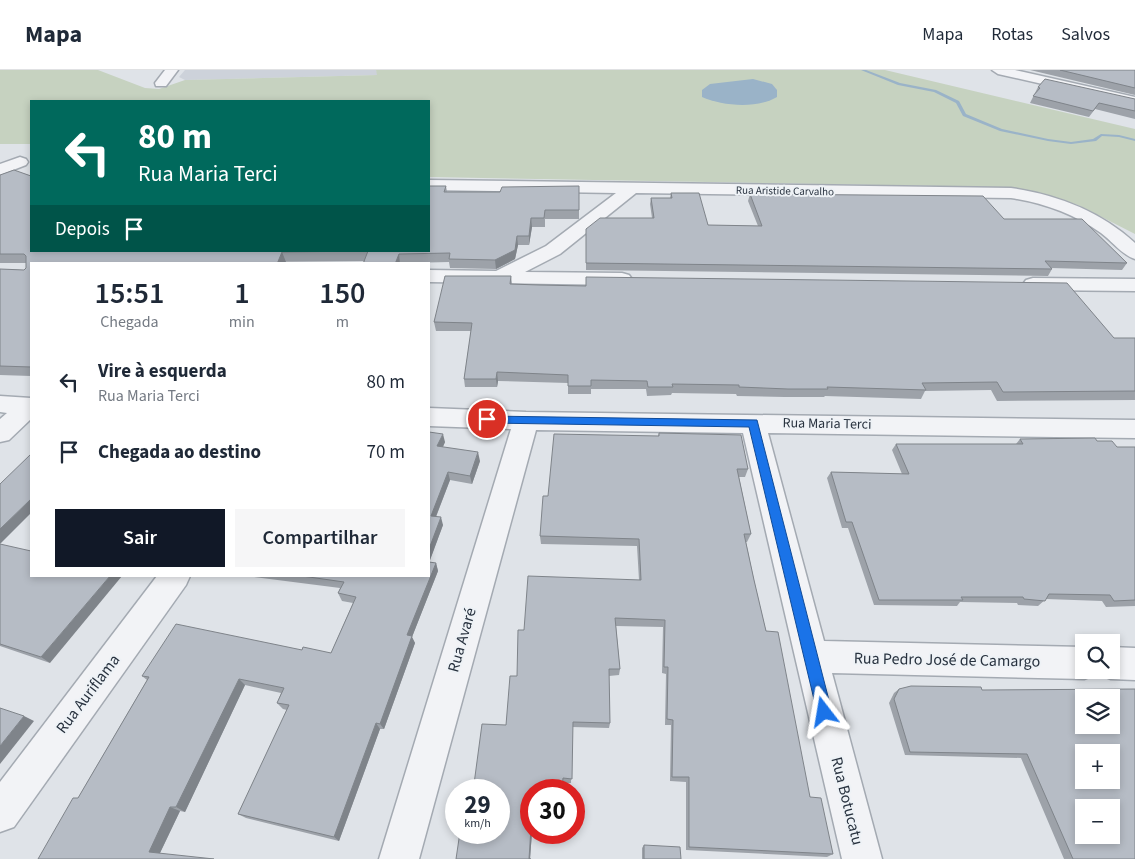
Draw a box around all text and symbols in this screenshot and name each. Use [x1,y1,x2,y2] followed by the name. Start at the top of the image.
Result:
[25,17,82,52] text: Mapa
[922,22,963,47] text: Mapa
[991,22,1033,47] text: Rotas
[1061,22,1110,47] text: Salvos
[138,112,212,162] text: 80 m
[55,120,120,185] icon: left
[138,158,278,190] text: Rua Maria Terci
[736,183,834,199] street label: Rua Aristide Carvalho
[120,215,148,243] icon: arrive
[55,216,110,243] text: Depois
[95,272,164,315] text: 15:51
[234,272,250,315] text: 1
[319,272,365,315] text: 150
[100,311,159,333] text: Chegada
[229,311,255,333] text: min
[336,311,349,333] text: m
[98,358,227,385] text: Vire à esquerda
[55,368,83,396] icon: left
[367,369,405,396] text: 80 m
[98,385,200,407] text: Rua Maria Terci
[466,398,508,440] pin
[473,405,501,433] icon: arrive
[782,413,872,435] street label: Rua Maria Terci
[55,438,83,466] icon: arrive
[98,439,261,466] text: Chegada ao destino
[367,439,405,466] text: 70 m
[55,509,225,567] button: Sair
[235,509,405,567] button: Compartilhar
[442,605,482,675] street label: Rua Avaré
[1075,634,1120,844] map controls
[1075,634,1120,679] button: search
[854,647,1040,673] street label: Rua Pedro José de Camargo
[51,650,125,738] street label: Rua Auriflama
[797,685,849,737] position arrow
[1075,689,1120,734] button: layers
[1075,744,1120,789] button: +
[825,755,869,847] street label: Rua Botucatu
[520,779,585,844] speed limit sign: 30
[464,787,491,823] text: 29
[1075,799,1120,844] button: −
[464,815,491,832] text: km/h

